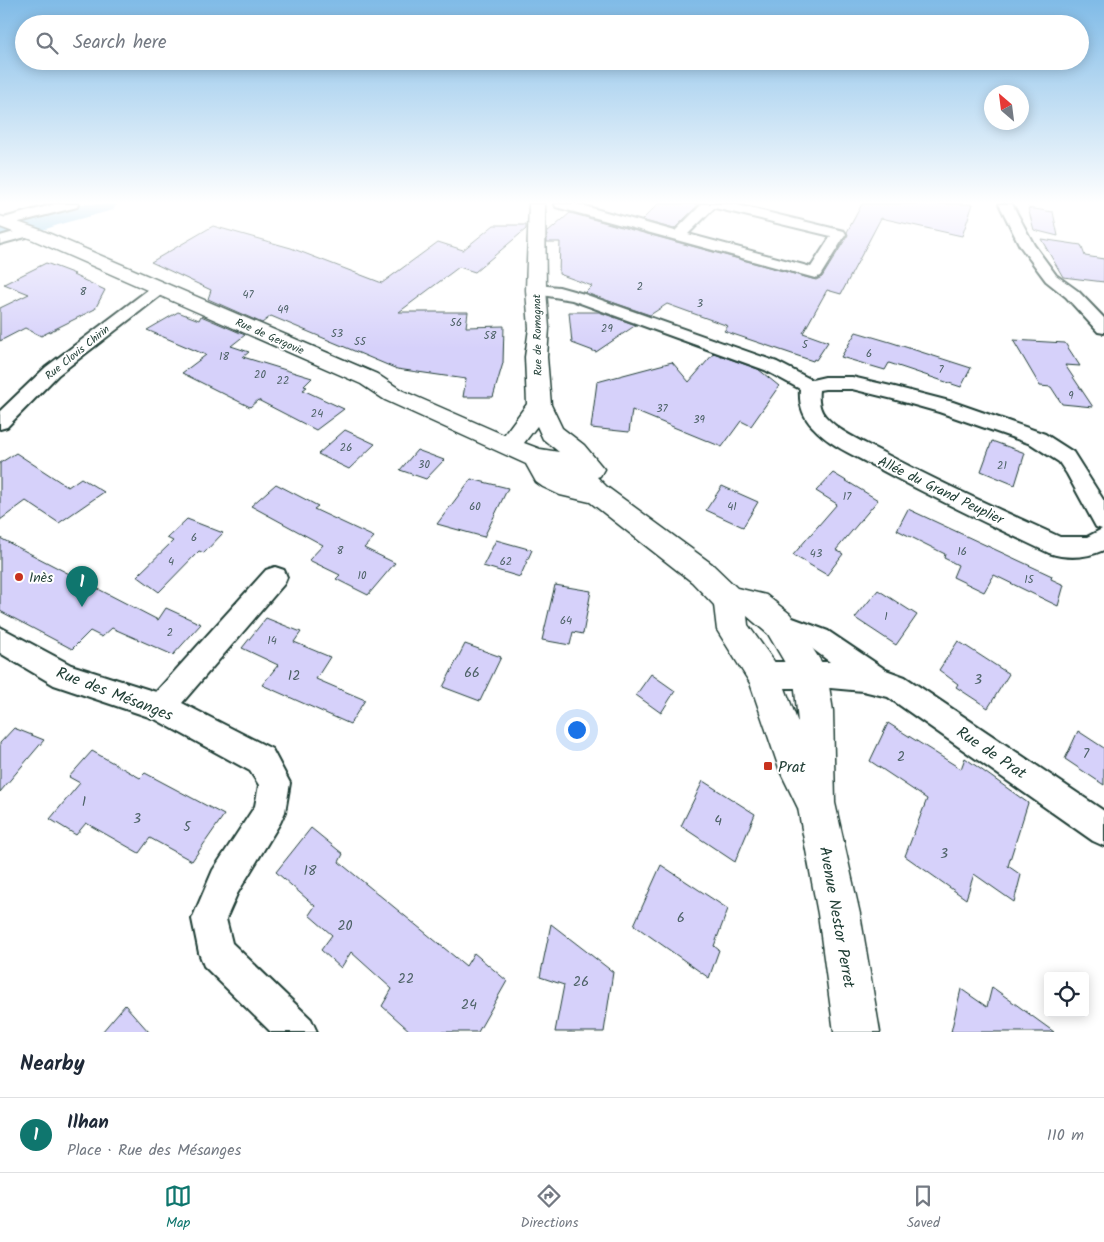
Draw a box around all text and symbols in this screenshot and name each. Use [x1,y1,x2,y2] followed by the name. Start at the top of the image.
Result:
[15,15,1089,70] search box
[73,28,167,58] text: Search here
[33,29,61,57] icon: search
[984,85,1029,130] north arrow
[637,278,643,296] house number: 2
[80,283,87,301] house number: 8
[242,286,254,304] house number: 47
[528,293,548,376] street label: Rue de Romagnat
[697,295,703,313] house number: 3
[277,301,289,319] house number: 49
[232,314,307,360] street label: Rue de Gergovie
[450,314,462,332] house number: 56
[601,320,614,338] house number: 29
[41,321,114,385] street label: Rue Clovis Chirin
[331,325,343,343] house number: 53
[484,327,497,345] house number: 58
[354,333,367,351] house number: 55
[802,336,809,354] house number: 5
[866,345,872,363] house number: 6
[219,348,229,366] house number: 18
[938,361,944,379] house number: 7
[254,366,266,384] house number: 20
[277,372,289,390] house number: 22
[1068,387,1074,405] house number: 9
[656,400,669,418] house number: 37
[311,405,323,423] house number: 24
[693,411,705,429] house number: 39
[340,439,352,457] house number: 26
[874,451,1008,532] street label: Allée du Grand Peuplier
[418,456,430,474] house number: 30
[997,457,1007,475] house number: 21
[843,488,852,506] house number: 17
[469,498,481,516] house number: 60
[727,498,737,516] house number: 41
[191,529,197,547] house number: 6
[337,542,344,560] house number: 8
[957,543,967,561] house number: 16
[810,545,822,563] house number: 43
[168,553,174,571] house number: 4
[500,553,512,571] house number: 62
[66,566,98,607] pin: 1
[29,567,53,589] place label: Inès
[358,567,367,585] house number: 10
[13,571,25,583] marker: Inès
[1024,571,1035,589] house number: 15
[884,608,888,626] house number: 1
[560,612,572,630] house number: 64
[167,624,173,642] house number: 2
[267,632,277,650] house number: 14
[52,661,177,728] street label: Rue des Mésanges
[464,662,480,684] house number: 66
[288,665,300,687] house number: 12
[974,669,982,691] house number: 3
[564,717,590,743] your location
[951,721,1032,786] street label: Rue de Prat
[1083,743,1090,765] house number: 7
[897,746,905,768] house number: 2
[778,755,806,780] place label: Prat
[762,760,774,772] marker: Prat
[82,791,86,813] house number: 1
[133,808,141,830] house number: 3
[714,810,722,832] house number: 4
[183,816,192,838] house number: 5
[940,843,948,865] house number: 3
[812,844,861,991] street label: Avenue Nestor Perret
[304,860,317,882] house number: 18
[677,907,685,929] house number: 6
[337,915,353,937] house number: 20
[398,968,414,990] house number: 22
[573,971,589,993] house number: 26
[1044,972,1089,1017] map controls
[1044,972,1089,1017] button: locate
[461,994,477,1016] house number: 24
[20,1048,85,1081] text: Nearby
[67,1108,109,1138] text: Ilhan
[34,1123,38,1148] text: 1
[1047,1123,1084,1148] text: 110 m
[67,1138,241,1163] text: Place · Rue des Mésanges
[164,1182,192,1234] tab: Map
[520,1182,578,1234] tab: Directions
[907,1182,940,1234] tab: Saved

